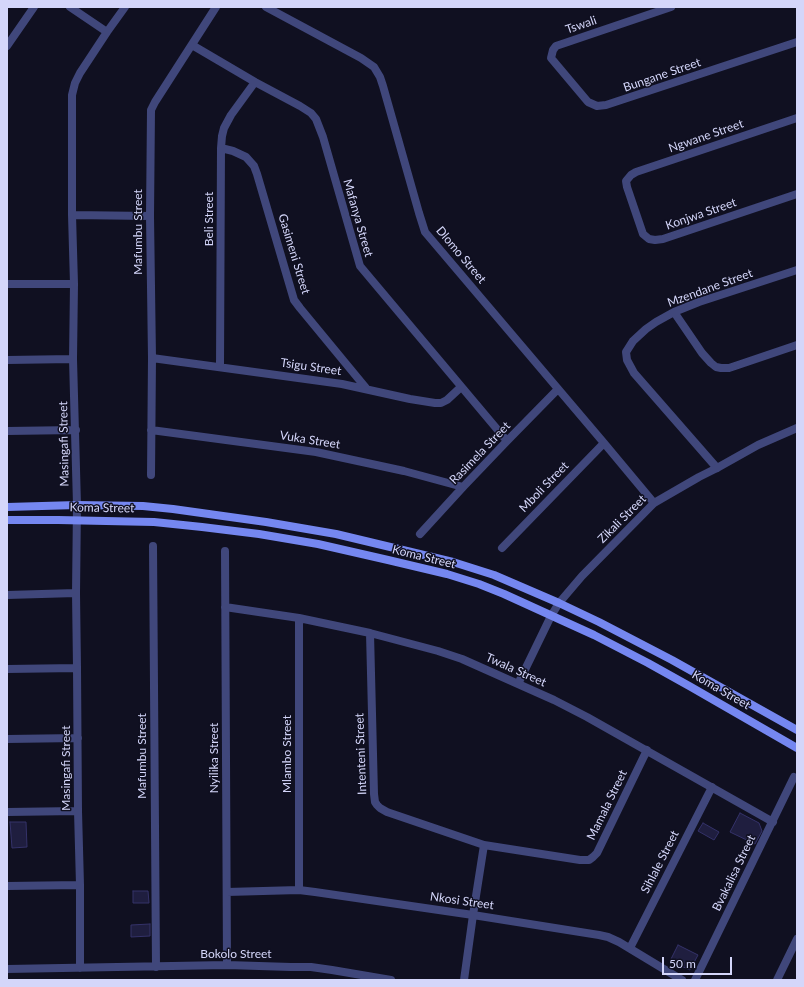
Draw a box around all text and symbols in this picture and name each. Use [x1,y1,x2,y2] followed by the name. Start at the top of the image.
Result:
[564,13,598,37] street label: Tswali
[621,55,703,95] street label: Bungane Street
[667,116,745,156] street label: Ngwane Street
[340,177,376,259] street label: Mafanya Street
[131,189,145,275] street label: Mafumbu Street
[202,192,216,246] street label: Beli Street
[664,195,738,233] street label: Konjwa Street
[275,212,313,296] street label: Gasimeni Street
[433,224,489,286] street label: Dlomo Street
[665,266,755,310] street label: Mzendane Street
[280,356,342,378] street label: Tsigu Street
[56,401,72,487] street label: Masingafi Street
[447,419,513,487] street label: Rasimela Street
[279,428,341,452] street label: Vuka Street
[516,459,572,515] street label: Mboli Street
[595,492,649,546] street label: Zikali Street
[69,500,135,516] street label: Koma Street
[391,542,457,572] street label: Koma Street
[483,650,549,690] street label: Twala Street
[689,668,753,712] street label: Koma Street
[135,713,149,799] street label: Mafumbu Street
[352,713,370,795] street label: Intenteni Street
[280,715,294,793] street label: Mlambo Street
[207,723,221,793] street label: Nyilika Street
[59,725,73,811] street label: Masingafi Street
[584,768,630,842] street label: Mamala Street
[638,828,682,896] street label: Sihlale Street
[709,832,759,914] street label: Bvakalisa Street
[429,889,495,913] street label: Nkosi Street
[200,947,272,961] street label: Bokolo Street
[664,949,734,975] scale bar
[669,956,696,971] text: 50 m

